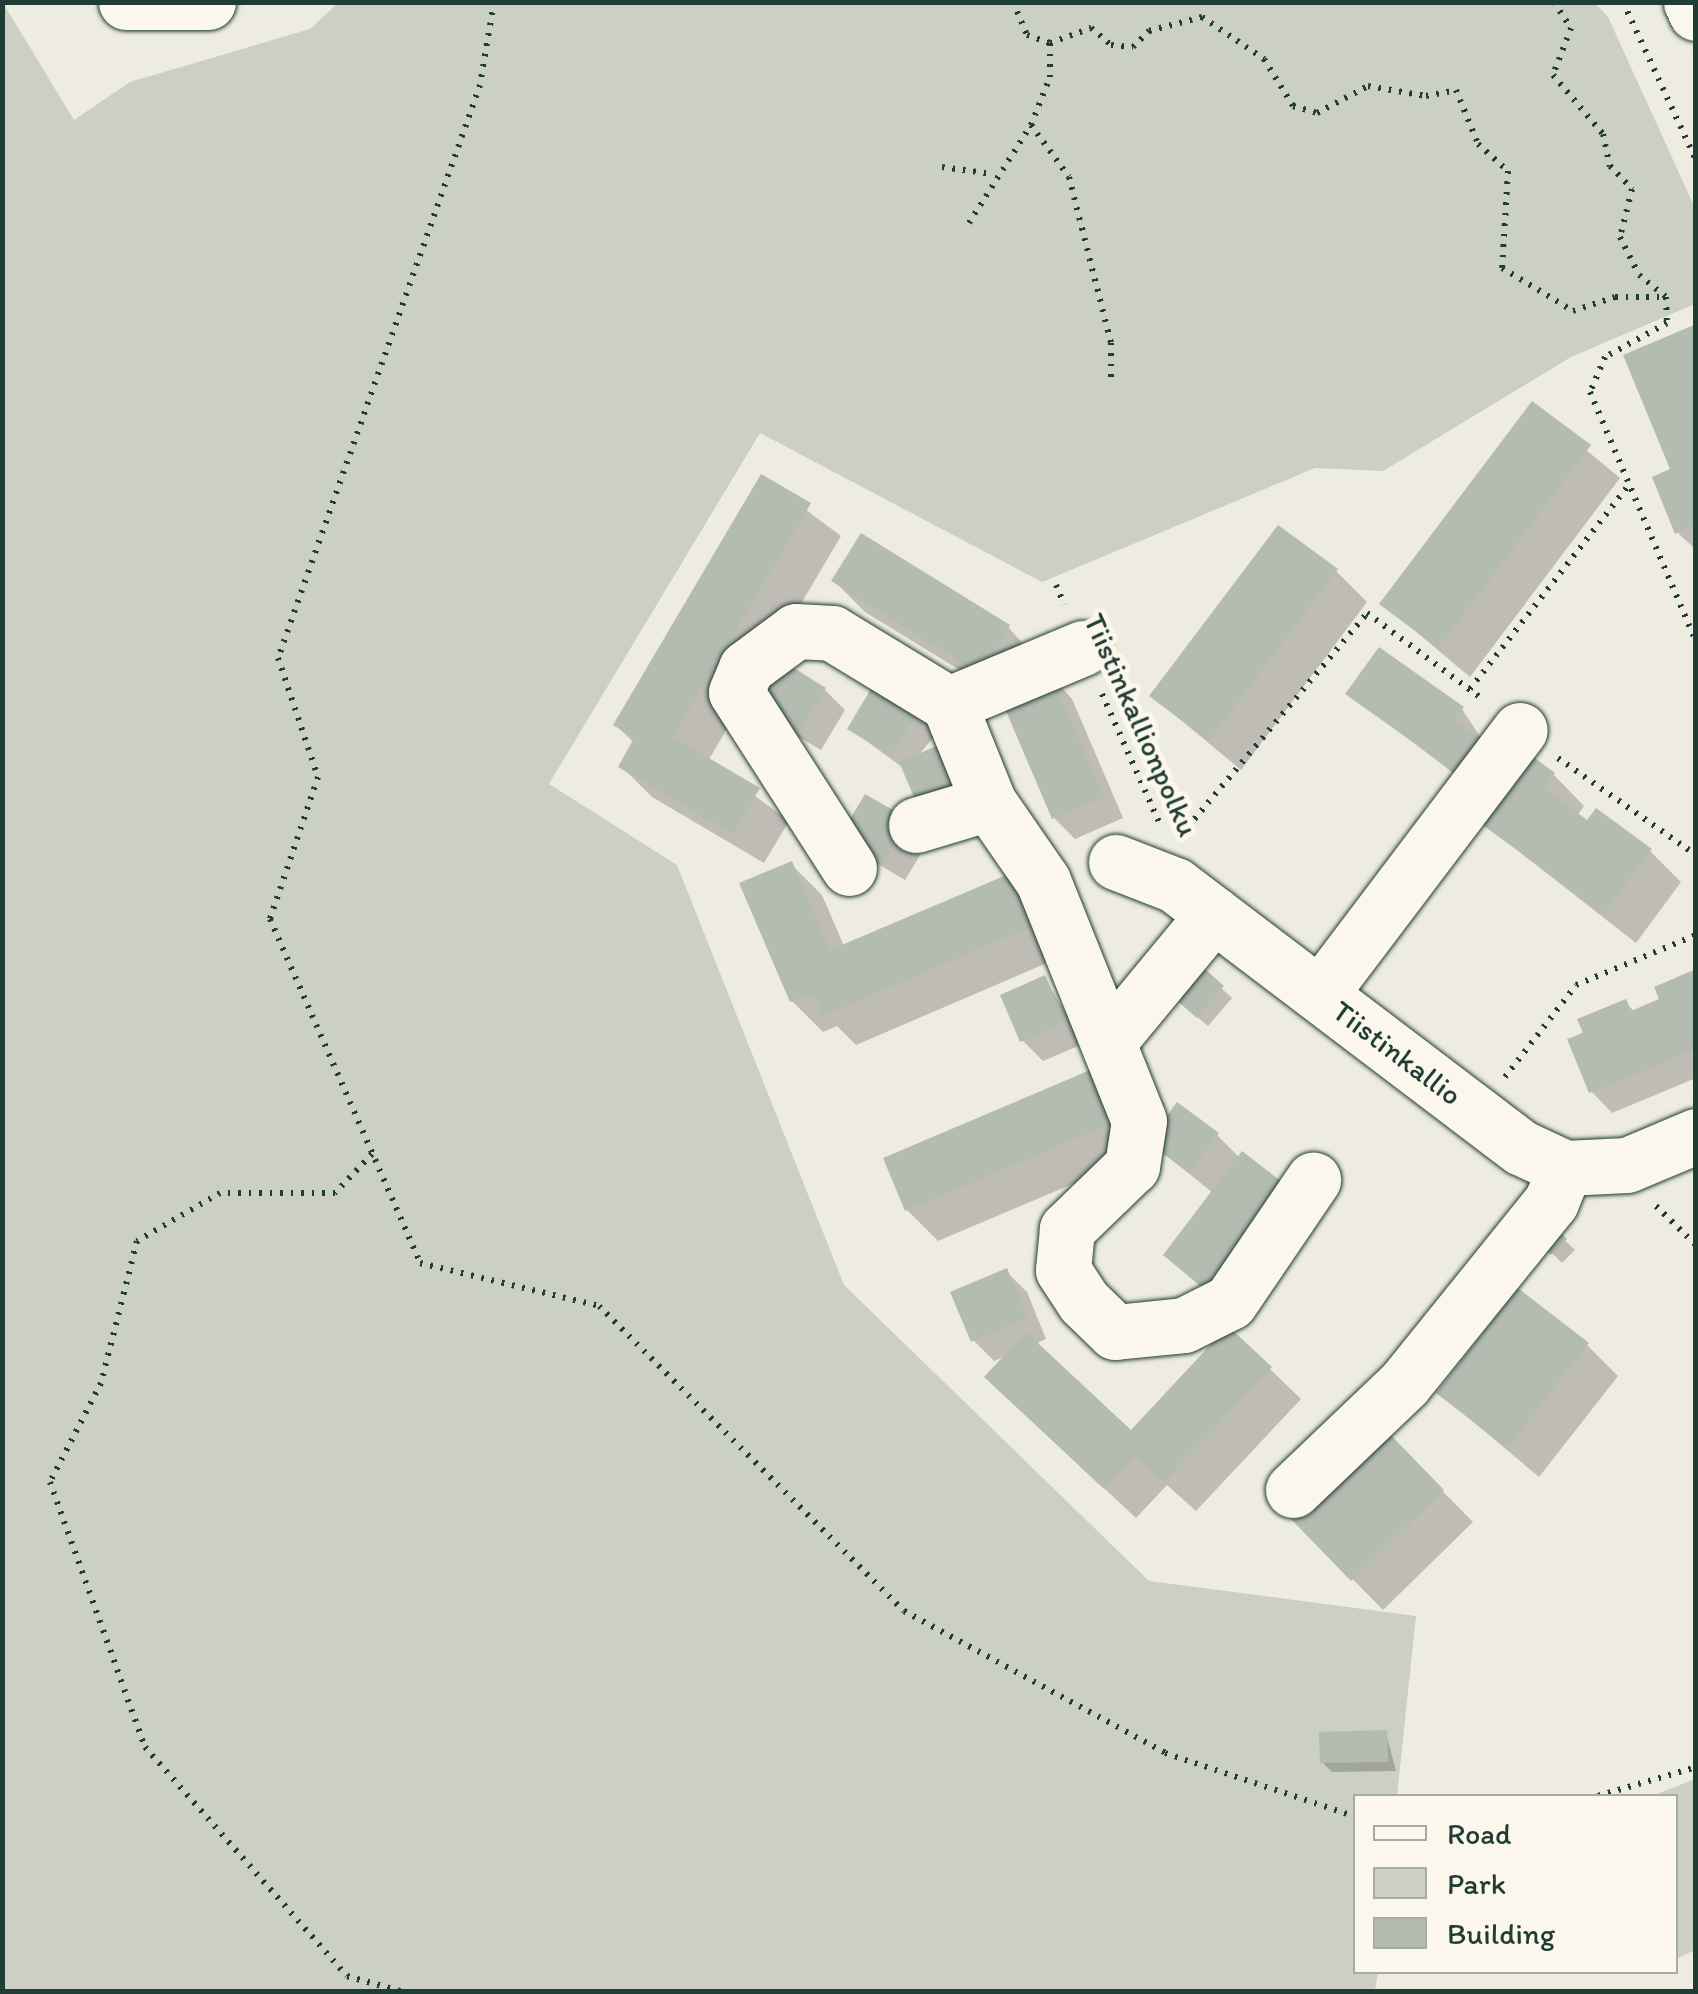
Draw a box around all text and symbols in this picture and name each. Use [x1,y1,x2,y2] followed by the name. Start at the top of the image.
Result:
[1076,608,1206,842] street label: Tiistinkallionpolku
[1325,993,1469,1113] street label: Tiistinkallio
[1353,1794,1678,1974] legend
[1447,1815,1512,1852] text: Road
[1447,1865,1506,1902] text: Park
[1447,1915,1555,1952] text: Building

